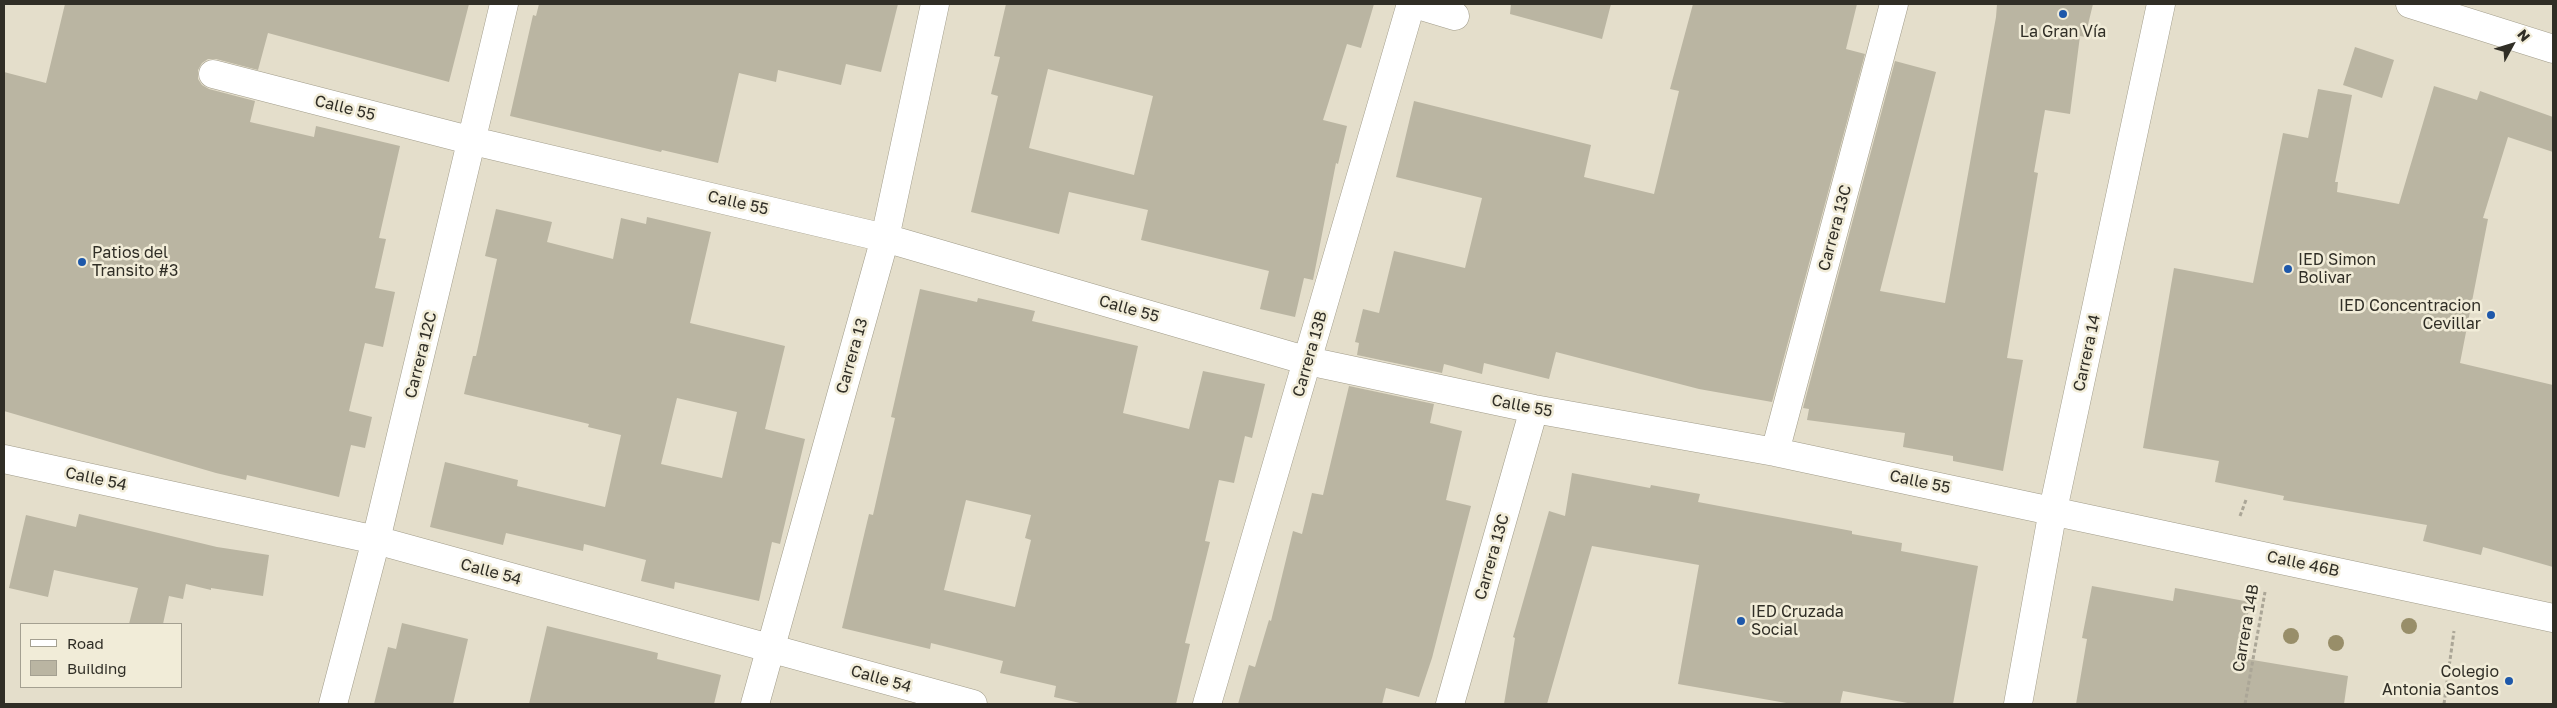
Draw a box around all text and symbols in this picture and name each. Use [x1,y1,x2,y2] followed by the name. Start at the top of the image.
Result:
[2057,8,2069,20] marker: La Gran Vía
[2487,20,2537,70] north arrow
[2020,22,2106,42] place label: La Gran Vía
[2514,26,2534,45] text: N
[313,91,377,125] street label: Calle 55
[1814,183,1856,273] street label: Carrera 13C
[706,187,770,219] street label: Calle 55
[92,243,178,281] place label: Patios del Transito #3
[2298,250,2376,288] place label: IED Simon Bolivar
[76,256,88,268] marker: Patios del Transito #3
[2282,263,2294,275] marker: IED Simon Bolivar
[1097,291,1161,327] street label: Calle 55
[2339,296,2481,334] place label: IED Concentracion Cevillar
[1289,309,1331,399] street label: Carrera 13B
[2485,309,2497,321] marker: IED Concentracion Cevillar
[401,310,441,400] street label: Carrera 12C
[2069,313,2105,393] street label: Carrera 14
[832,316,872,396] street label: Carrera 13
[1490,391,1554,421] street label: Calle 55
[64,463,128,495] street label: Calle 54
[1888,466,1952,498] street label: Calle 55
[1471,512,1513,602] street label: Carrera 13C
[2265,547,2341,581] street label: Calle 46B
[458,555,524,589] street label: Calle 54
[2229,583,2263,673] street label: Carrera 14B
[1751,602,1844,640] place label: IED Cruzada Social
[1735,615,1747,627] marker: IED Cruzada Social
[20,623,182,688] legend
[67,634,104,652] text: Road
[67,659,127,677] text: Building
[848,661,914,697] street label: Calle 54
[2382,662,2499,700] place label: Colegio Antonia Santos
[2503,675,2515,687] marker: Colegio Antonia Santos

